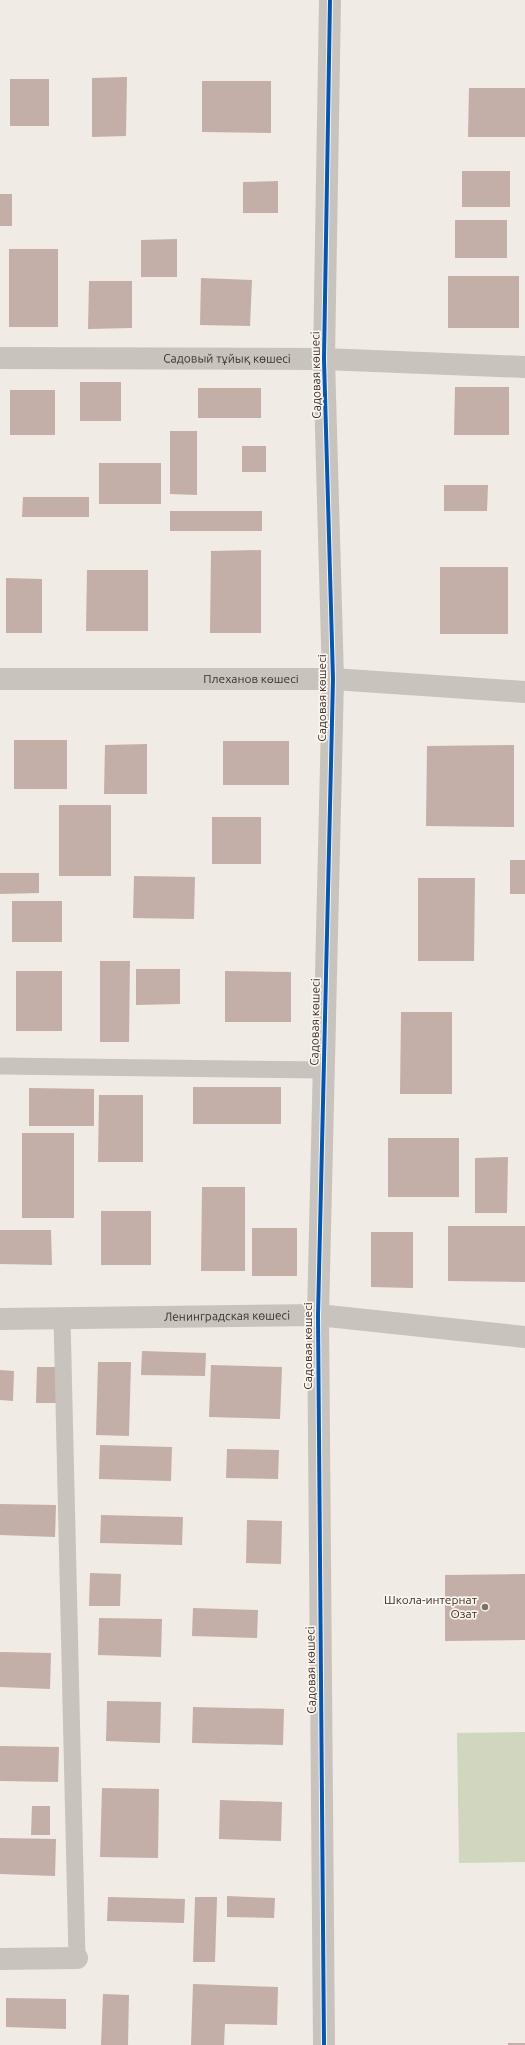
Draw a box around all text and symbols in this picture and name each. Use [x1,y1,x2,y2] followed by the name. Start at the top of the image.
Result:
[308,331,323,419] street label: Садовая көшесі
[163,352,291,365] street label: Садовый тұйық көшесі
[315,654,328,742] street label: Садовая көшесі
[203,672,299,685] street label: Плеханов көшесі
[307,978,322,1066] street label: Садовая көшесі
[301,1302,314,1390] street label: Садовая көшесі
[164,1308,290,1323] street label: Ленинградская көшесі
[384,1593,478,1620] place label: Школа-интернат Озат
[480,1602,490,1612] marker: Школа-интернат Озат
[303,1626,318,1714] street label: Садовая көшесі

